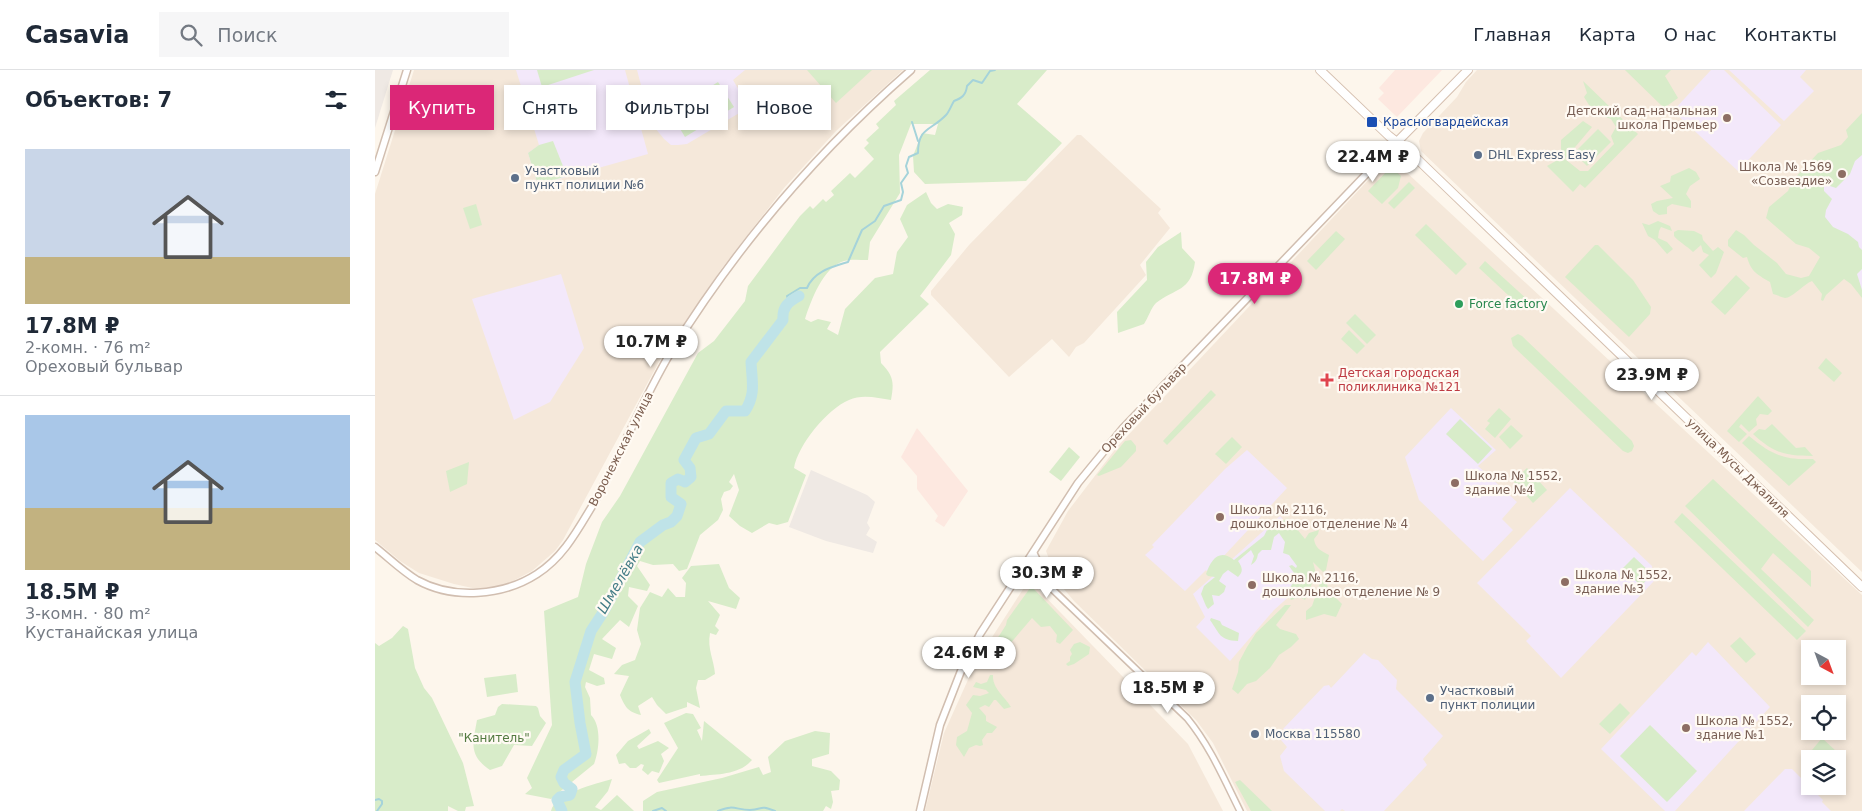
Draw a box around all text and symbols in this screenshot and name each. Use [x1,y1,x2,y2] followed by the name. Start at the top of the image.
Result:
[159,12,509,57] search box
[25,21,129,49] text: Casavia
[177,21,205,49] icon: search
[217,24,278,46] text: Поиск
[1473,24,1551,45] text: Главная
[1579,24,1636,45] text: Карта
[1664,24,1716,45] text: О нас
[1744,24,1837,45] text: Контакты
[390,85,494,130] chip: Купить
[504,85,596,130] chip: Снять
[606,85,728,130] chip: Фильтры
[738,85,831,130] chip: Новое
[322,86,350,114] icon: filters
[25,88,172,112] text: Объектов: 7
[1567,104,1717,132] place label: Детский сад-начальная школа Премьер
[1721,112,1733,124] marker: Детский сад-начальная школа Премьер
[1365,115,1379,129] marker: Красногвардейская
[1383,115,1509,129] place label: Красногвардейская
[1327,140,1419,183] pin: 22.4M ₽
[1337,147,1409,166] text: 22.4M ₽
[1488,148,1596,162] place label: DHL Express Easy
[1472,149,1484,161] marker: DHL Express Easy
[1739,160,1832,188] place label: Школа № 1569 «Созвездие»
[525,164,644,192] place label: Участковый пункт полиции №6
[1836,168,1848,180] marker: Школа № 1569 «Созвездие»
[509,172,521,184] marker: Участковый пункт полиции №6
[143,182,233,272] icon: home
[1209,262,1301,305] pin: 17.8M ₽
[1219,269,1291,288] text: 17.8M ₽
[1469,297,1548,311] place label: Force factory
[1453,298,1465,310] marker: Force factory
[25,314,120,338] text: 17.8M ₽
[605,326,697,368] pin: 10.7M ₽
[615,332,687,351] text: 10.7M ₽
[25,338,151,357] text: 2-комн. · 76 m²
[25,357,183,376] text: Ореховый бульвар
[1606,358,1698,401] pin: 23.9M ₽
[1099,360,1189,456] street label: Ореховый бульвар
[1616,365,1688,384] text: 23.9M ₽
[1338,366,1461,394] place label: Детская городская поликлиника №121
[1320,373,1334,387] marker: Детская городская поликлиника №121
[586,389,656,509] street label: Воронежская улица
[1684,415,1792,521] street label: улица Мусы Джалиля
[143,447,233,537] icon: home
[1465,469,1562,497] place label: Школа № 1552, здание №4
[1449,477,1461,489] marker: Школа № 1552, здание №4
[1230,503,1408,531] place label: Школа № 2116, дошкольное отделение № 4
[1214,511,1226,523] marker: Школа № 2116, дошкольное отделение № 4
[594,542,646,616] water label: Шмелёвка
[1001,556,1093,599] pin: 30.3M ₽
[1011,563,1083,582] text: 30.3M ₽
[1575,568,1672,596] place label: Школа № 1552, здание №3
[1262,571,1440,599] place label: Школа № 2116, дошкольное отделение № 9
[1559,576,1571,588] marker: Школа № 1552, здание №3
[1246,579,1258,591] marker: Школа № 2116, дошкольное отделение № 9
[25,580,120,604] text: 18.5M ₽
[25,604,151,623] text: 3-комн. · 80 m²
[25,623,198,642] text: Кустанайская улица
[923,636,1015,679] pin: 24.6M ₽
[1801,640,1846,685] north arrow
[1801,640,1846,795] map controls
[933,643,1005,662] text: 24.6M ₽
[1122,672,1214,714] pin: 18.5M ₽
[1132,678,1204,697] text: 18.5M ₽
[1440,684,1535,712] place label: Участковый пункт полиции
[1424,692,1436,704] marker: Участковый пункт полиции
[1801,695,1846,740] button: locate
[1696,714,1793,742] place label: Школа № 1552, здание №1
[1680,722,1692,734] marker: Школа № 1552, здание №1
[1265,727,1361,741] place label: Москва 115580
[1249,728,1261,740] marker: Москва 115580
[458,731,530,745] park label: "Канитель"
[1801,750,1846,795] button: layers

